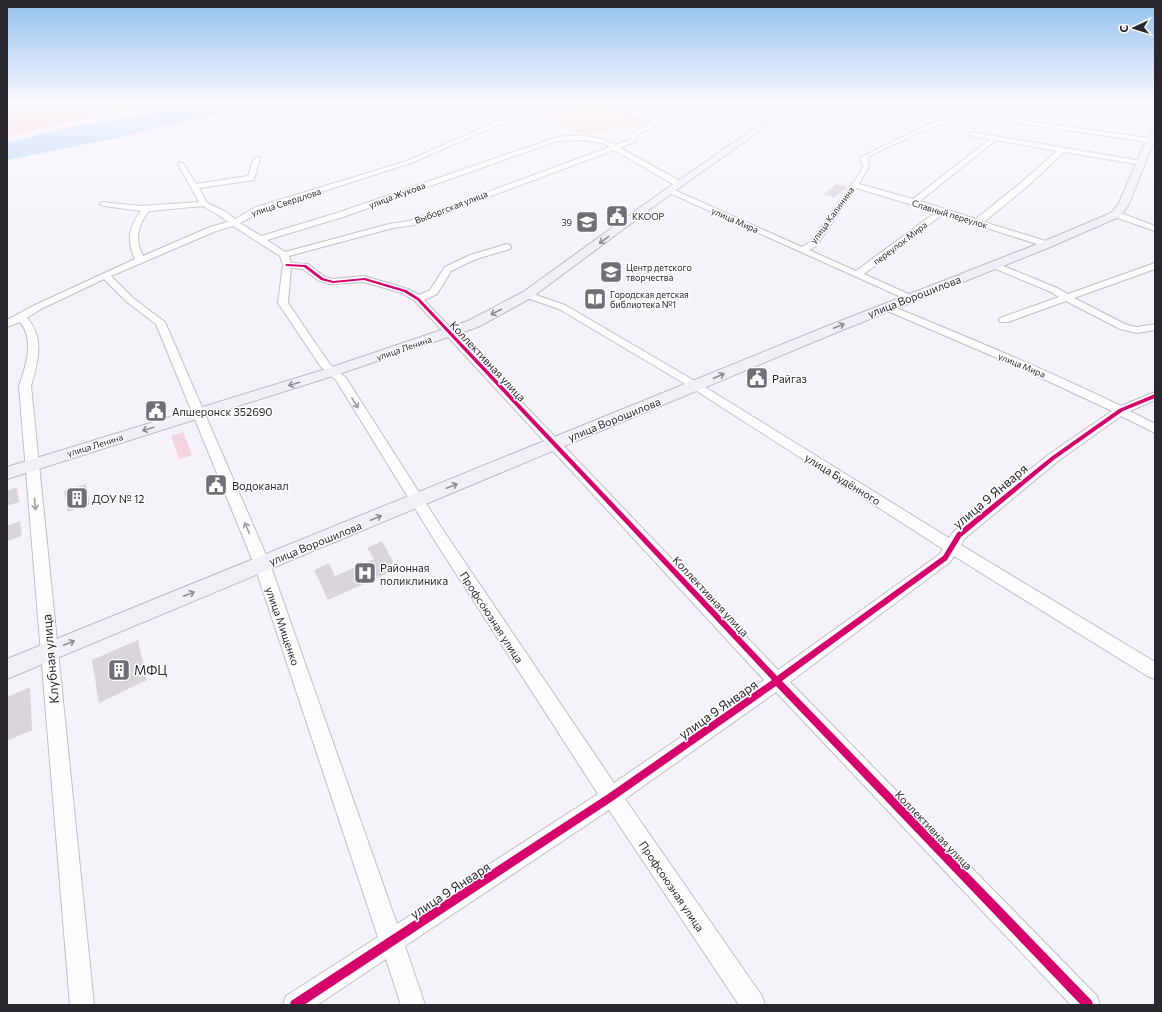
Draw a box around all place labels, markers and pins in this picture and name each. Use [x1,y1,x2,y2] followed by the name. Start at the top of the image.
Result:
[604,203,630,229] public building icon: ККООР
[574,209,600,235] school or university icon: 39
[632,211,664,222] place label: ККООР
[561,217,572,228] place label: 39
[598,259,624,285] school or university icon: Центр детского творчества
[626,262,692,283] place label: Центр детского творчества
[582,286,608,312] library icon: Городская детская библиотека №1
[610,289,689,310] place label: Городская детская библиотека №1
[744,365,770,391] public building icon: Райгаз
[772,372,807,385] place label: Райгаз
[143,398,169,424] public building icon: Апшеронск 352690
[172,405,273,418] place label: Апшеронск 352690
[203,472,229,498] public building icon: Водоканал
[232,479,289,492] place label: Водоканал
[64,485,90,511] building icon: ДОУ № 12
[92,492,144,505] place label: ДОУ № 12
[352,560,378,586] hospital icon: Районная поликлиника
[380,561,448,587] place label: Районная поликлиника
[106,657,132,683] building icon: МФЦ
[134,662,167,678] place label: МФЦ

